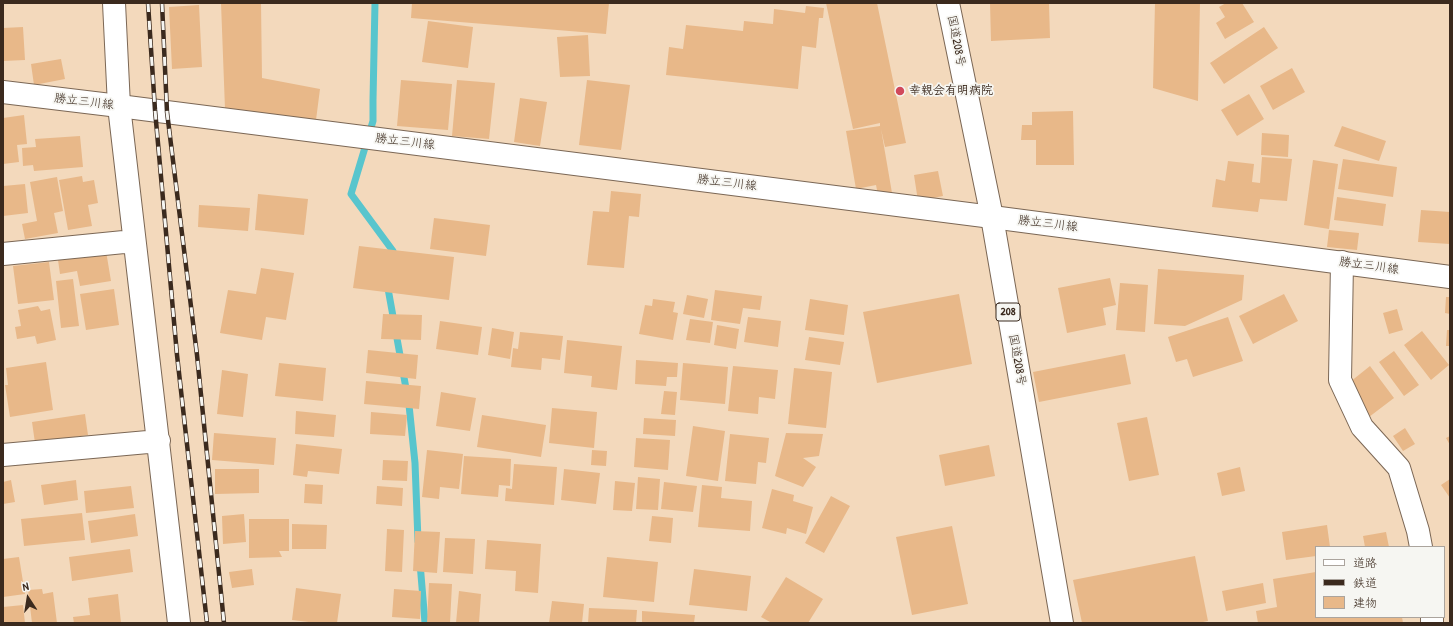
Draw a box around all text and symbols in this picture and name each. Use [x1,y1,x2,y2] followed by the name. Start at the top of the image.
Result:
[944,14,968,68] street label: 国道208号
[909,84,993,98] place label: 幸親会有明病院
[894,85,906,97] marker: 幸親会有明病院
[53,91,115,113] street label: 勝立三川線
[374,131,436,153] street label: 勝立三川線
[696,172,758,194] street label: 勝立三川線
[1017,213,1079,235] street label: 勝立三川線
[1338,255,1400,277] street label: 勝立三川線
[996,303,1020,321] road number: 208
[1005,333,1029,387] street label: 国道208号
[1315,546,1445,618] legend
[1353,554,1377,571] text: 道路
[1353,574,1377,591] text: 鉄道
[8,578,48,618] north arrow
[21,579,30,594] text: N
[1353,594,1377,611] text: 建物

